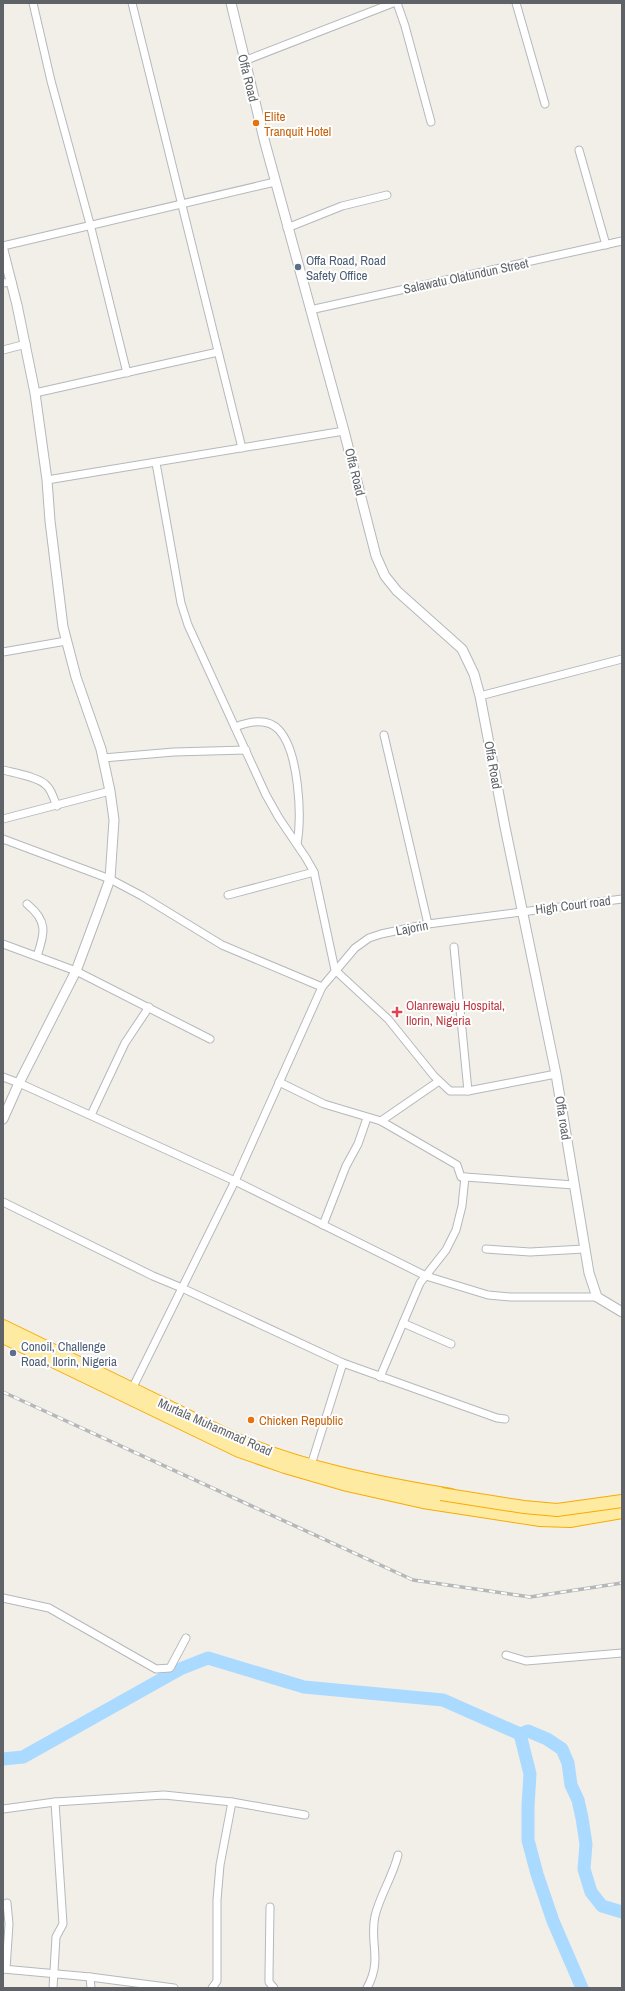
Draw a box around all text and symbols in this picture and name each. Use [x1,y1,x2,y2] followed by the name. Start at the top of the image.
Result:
[234,52,262,104] street label: Offa Road
[264,108,331,140] place label: Elite Tranquit Hotel
[251,118,261,128] marker: Elite Tranquit Hotel
[306,252,386,284] place label: Offa Road, Road Safety Office
[402,254,530,298] street label: Salawatu Olatundun Street
[293,262,303,272] marker: Offa Road, Road Safety Office
[341,446,369,498] street label: Offa Road
[480,740,506,790] street label: Offa Road
[534,892,612,918] street label: High Court road
[394,917,430,939] street label: Lajorin
[406,997,505,1029] place label: Olanrewaju Hospital, Ilorin, Nigeria
[391,1006,403,1018] marker: Olanrewaju Hospital, Ilorin, Nigeria
[551,1095,575,1141] street label: Offa road
[21,1338,117,1370] place label: Conoil, Challenge Road, Ilorin, Nigeria
[8,1348,18,1358] marker: Conoil, Challenge Road, Ilorin, Nigeria
[155,1394,275,1460] street label: Murtala Muhammad Road
[259,1412,343,1429] place label: Chicken Republic
[246,1415,256,1425] marker: Chicken Republic

